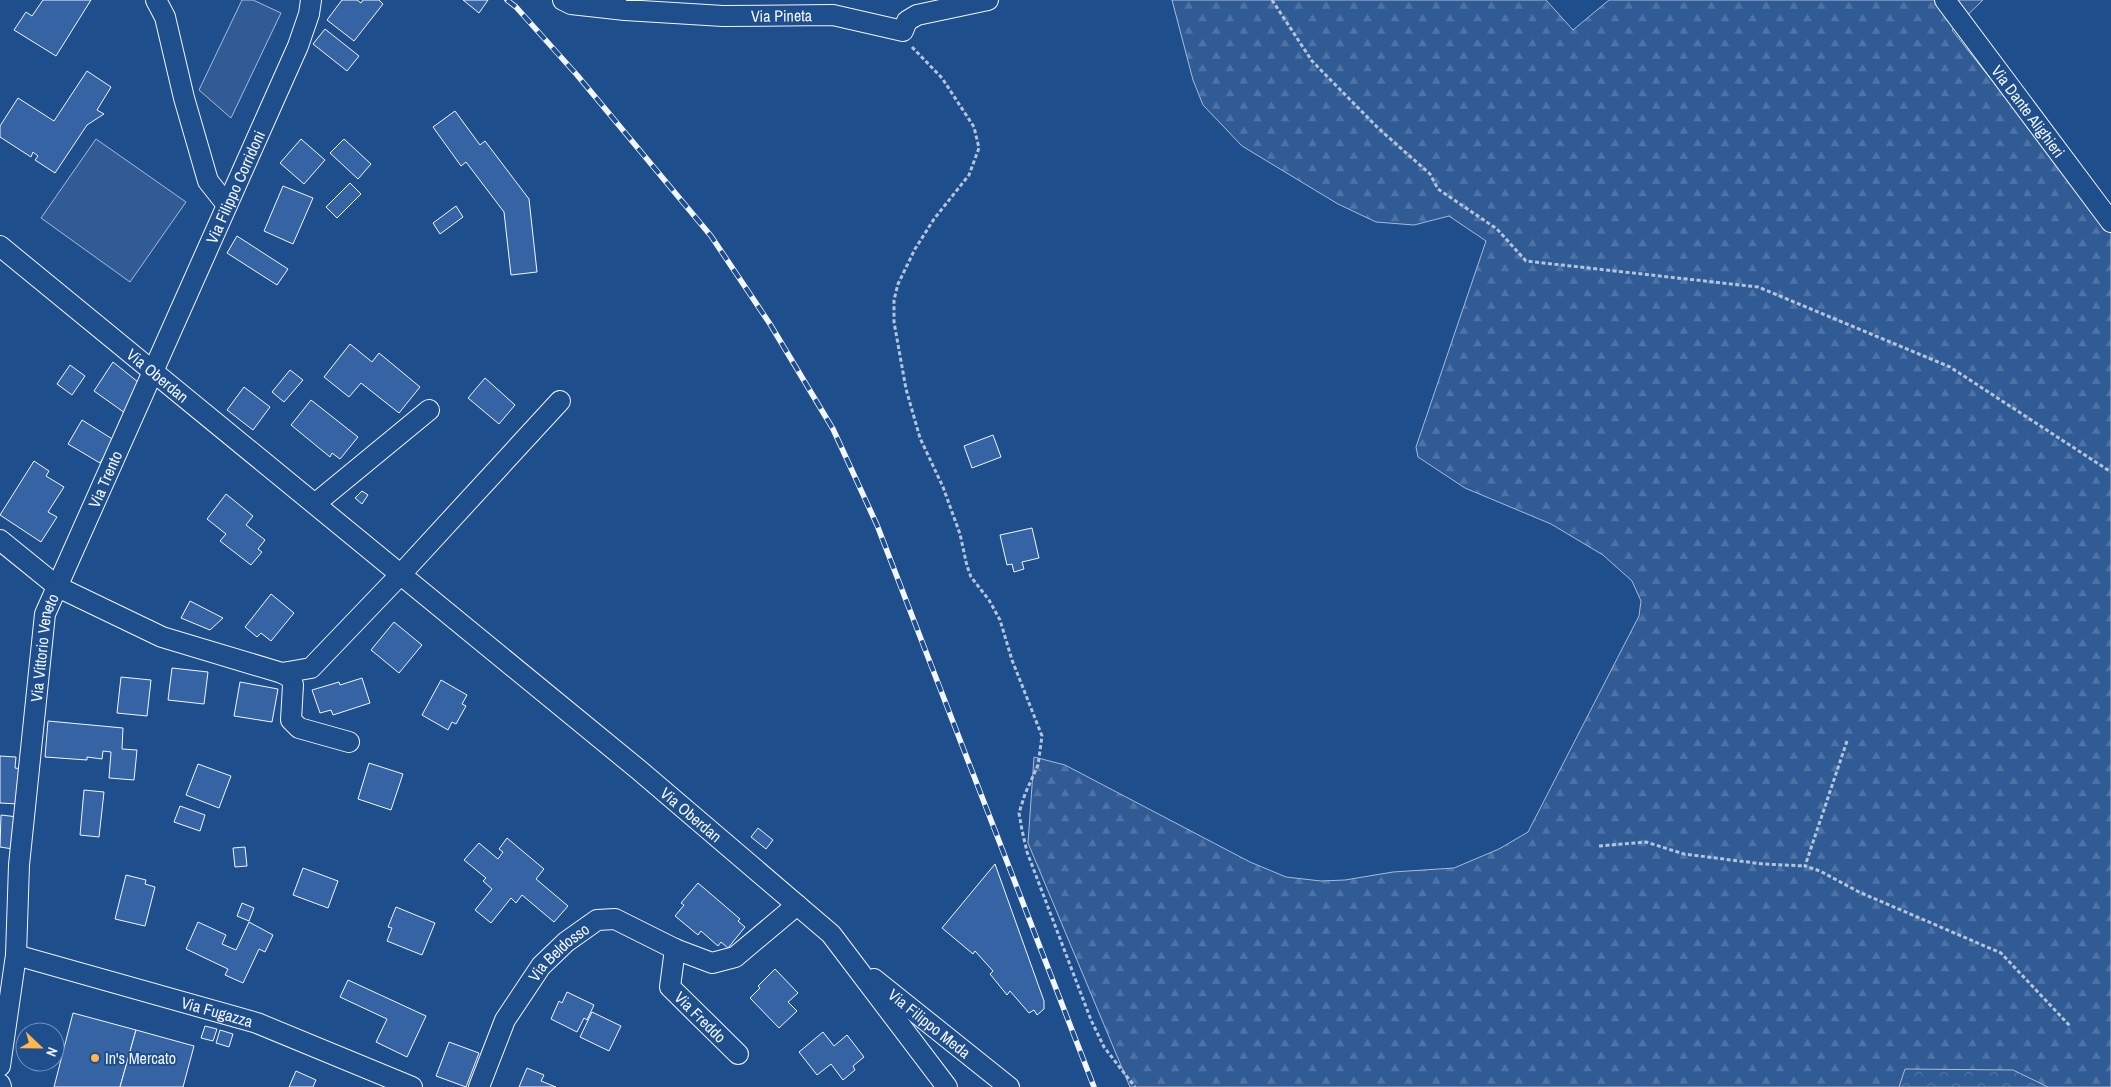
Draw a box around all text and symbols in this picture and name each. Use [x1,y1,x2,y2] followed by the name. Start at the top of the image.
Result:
[751,4,813,27] street label: Via Pineta
[1986,61,2070,162] street label: Via Dante Alighieri
[200,127,270,247] street label: Via Filippo Corridoni
[122,343,193,407] street label: Via Oberdan
[83,447,127,511] street label: Via Trento
[25,590,64,703] street label: Via Vittorio Veneto
[656,782,727,847] street label: Via Oberdan
[523,918,594,986] street label: Via Beldosso
[884,984,976,1064] street label: Via Filippo Meda
[670,986,731,1048] street label: Via Freddo
[179,991,256,1033] street label: Via Fugazza
[15,1022,65,1072] north arrow
[42,1045,62,1059] text: N
[105,1047,176,1069] place label: In's Mercato
[89,1052,101,1064] marker: In's Mercato

